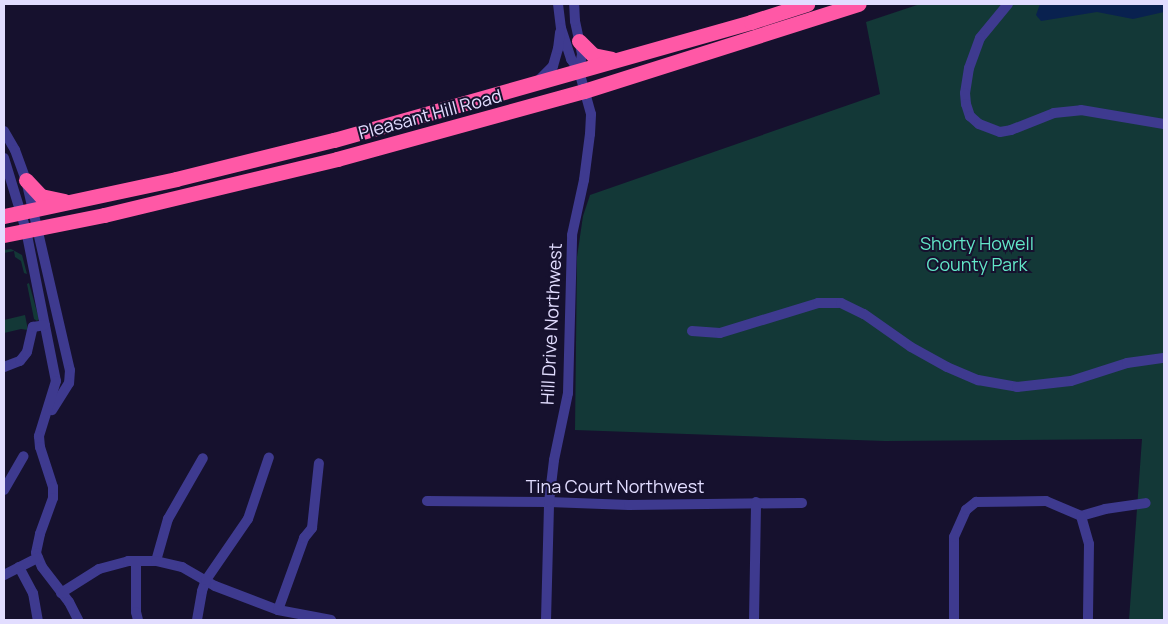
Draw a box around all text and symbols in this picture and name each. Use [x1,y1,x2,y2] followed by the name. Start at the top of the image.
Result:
[356,84,504,144] street label: Pleasant Hill Road
[920,233,1034,276] park label: Shorty Howell County Park
[536,242,566,406] street label: Hill Drive Northwest
[526,475,704,497] street label: Tina Court Northwest

